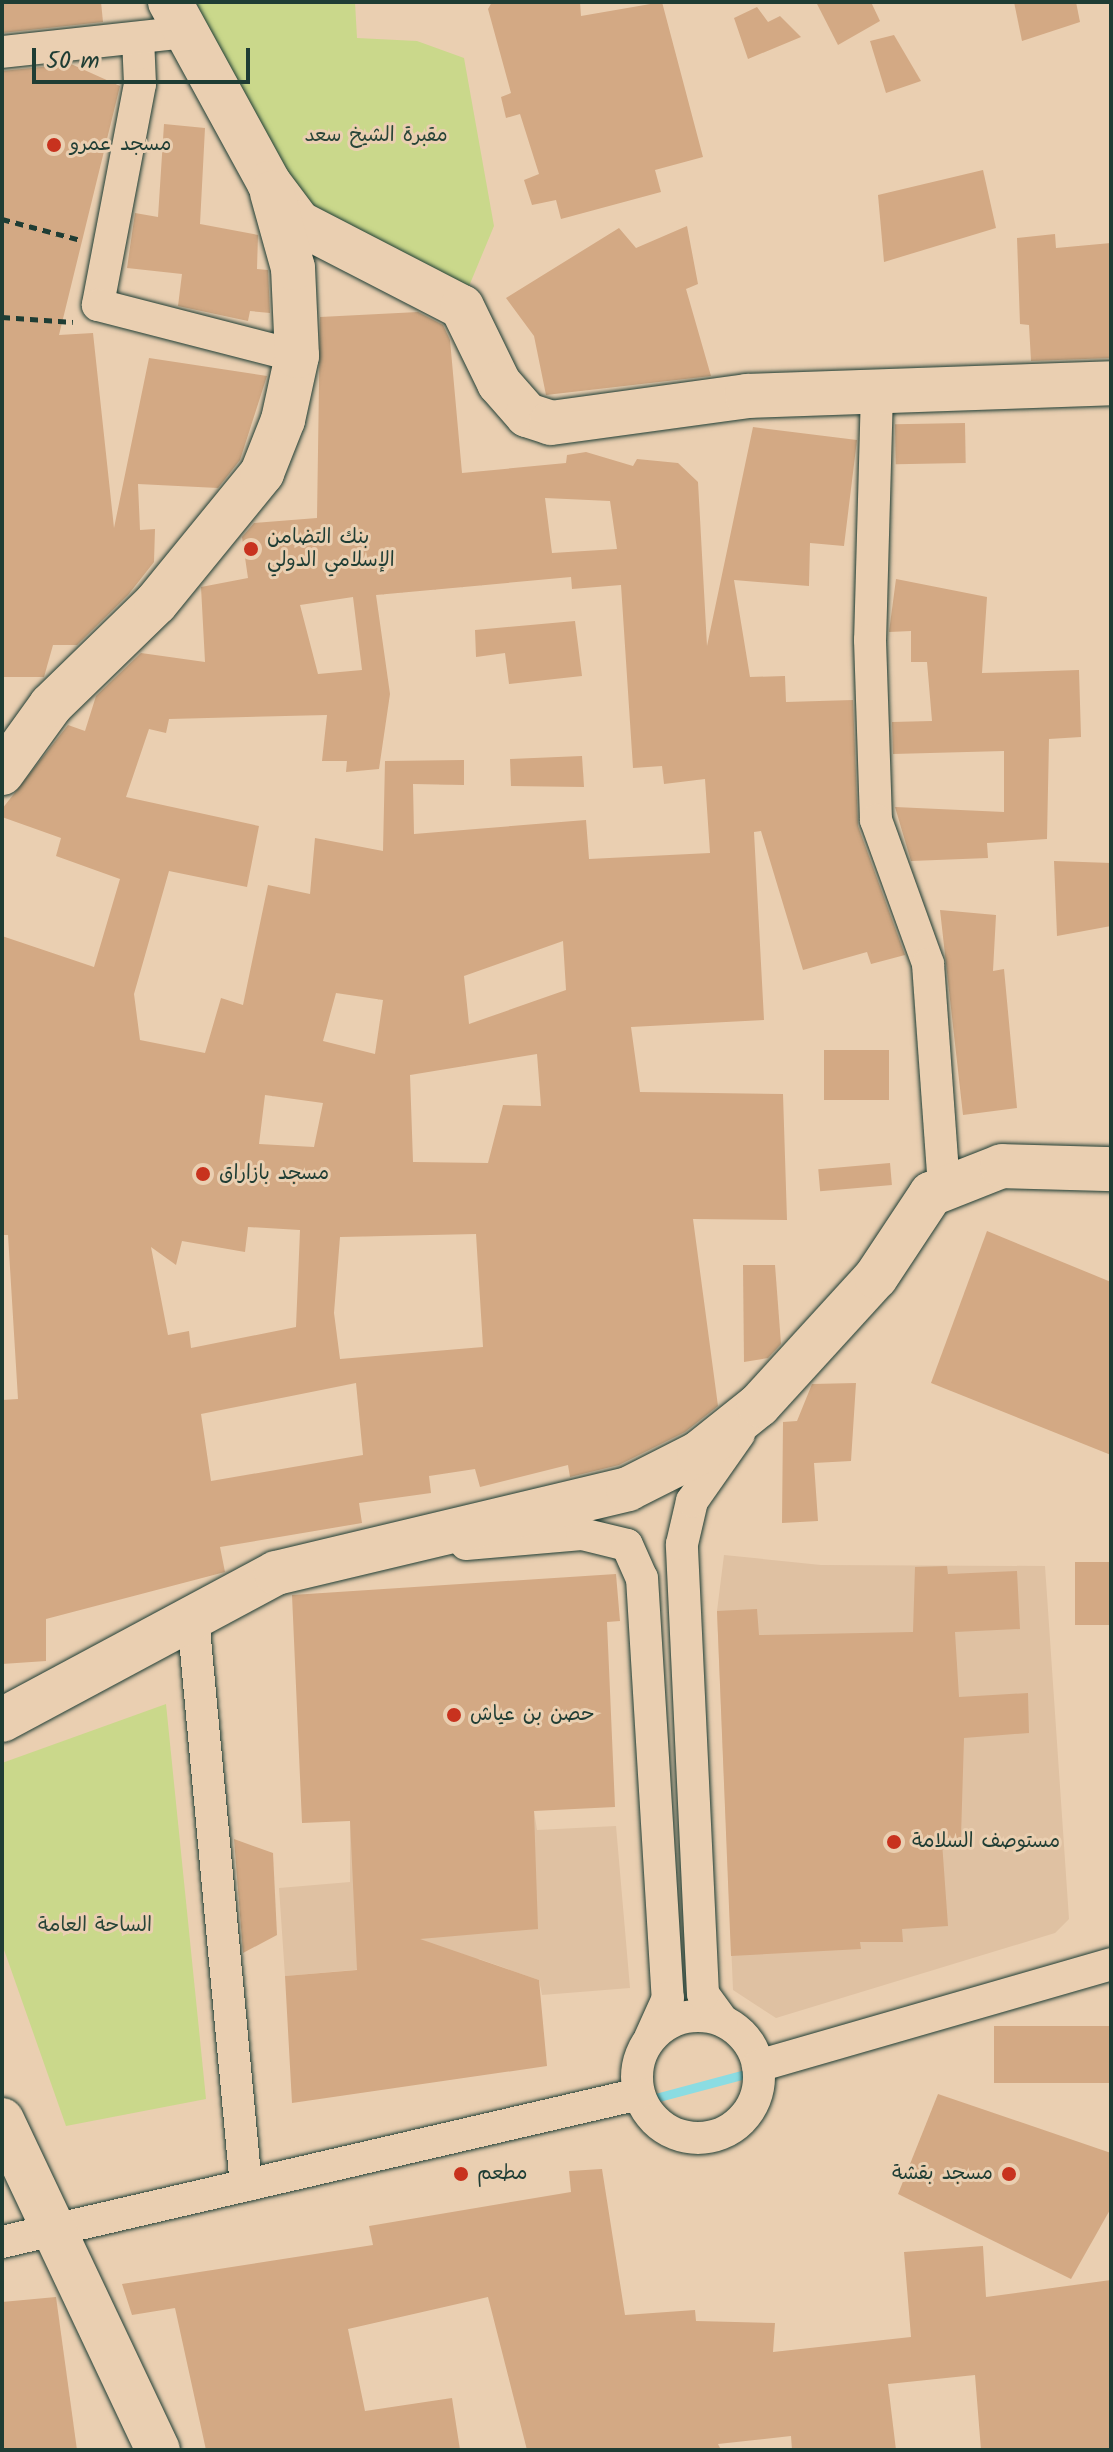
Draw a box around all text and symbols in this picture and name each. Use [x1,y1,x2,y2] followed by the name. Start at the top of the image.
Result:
[36,32,254,82] scale bar
[46,42,100,81] text: 50 m
[304,124,448,148] park label: مقبرة الشيخ سعد
[70,133,171,157] place label: مسجد عمرو
[45,136,63,154] marker: مسجد عمرو
[267,526,395,573] place label: بنك التضامن الإسلامي الدولي
[242,540,260,558] marker: بنك التضامن الإسلامي الدولي
[219,1162,329,1186] place label: مسجد بازاراق
[194,1165,212,1183] marker: مسجد بازاراق
[470,1703,595,1727] place label: حصن بن عياش
[445,1706,463,1724] marker: حصن بن عياش
[912,1830,1060,1854] place label: مستوصف السلامة
[883,1831,905,1853] marker: مستوصف السلامة
[38,1914,152,1938] park label: الساحة العامة
[477,2162,528,2186] place label: مطعم
[892,2162,993,2186] place label: مسجد بقشة
[452,2165,470,2183] marker: مطعم
[1000,2165,1018,2183] marker: مسجد بقشة

